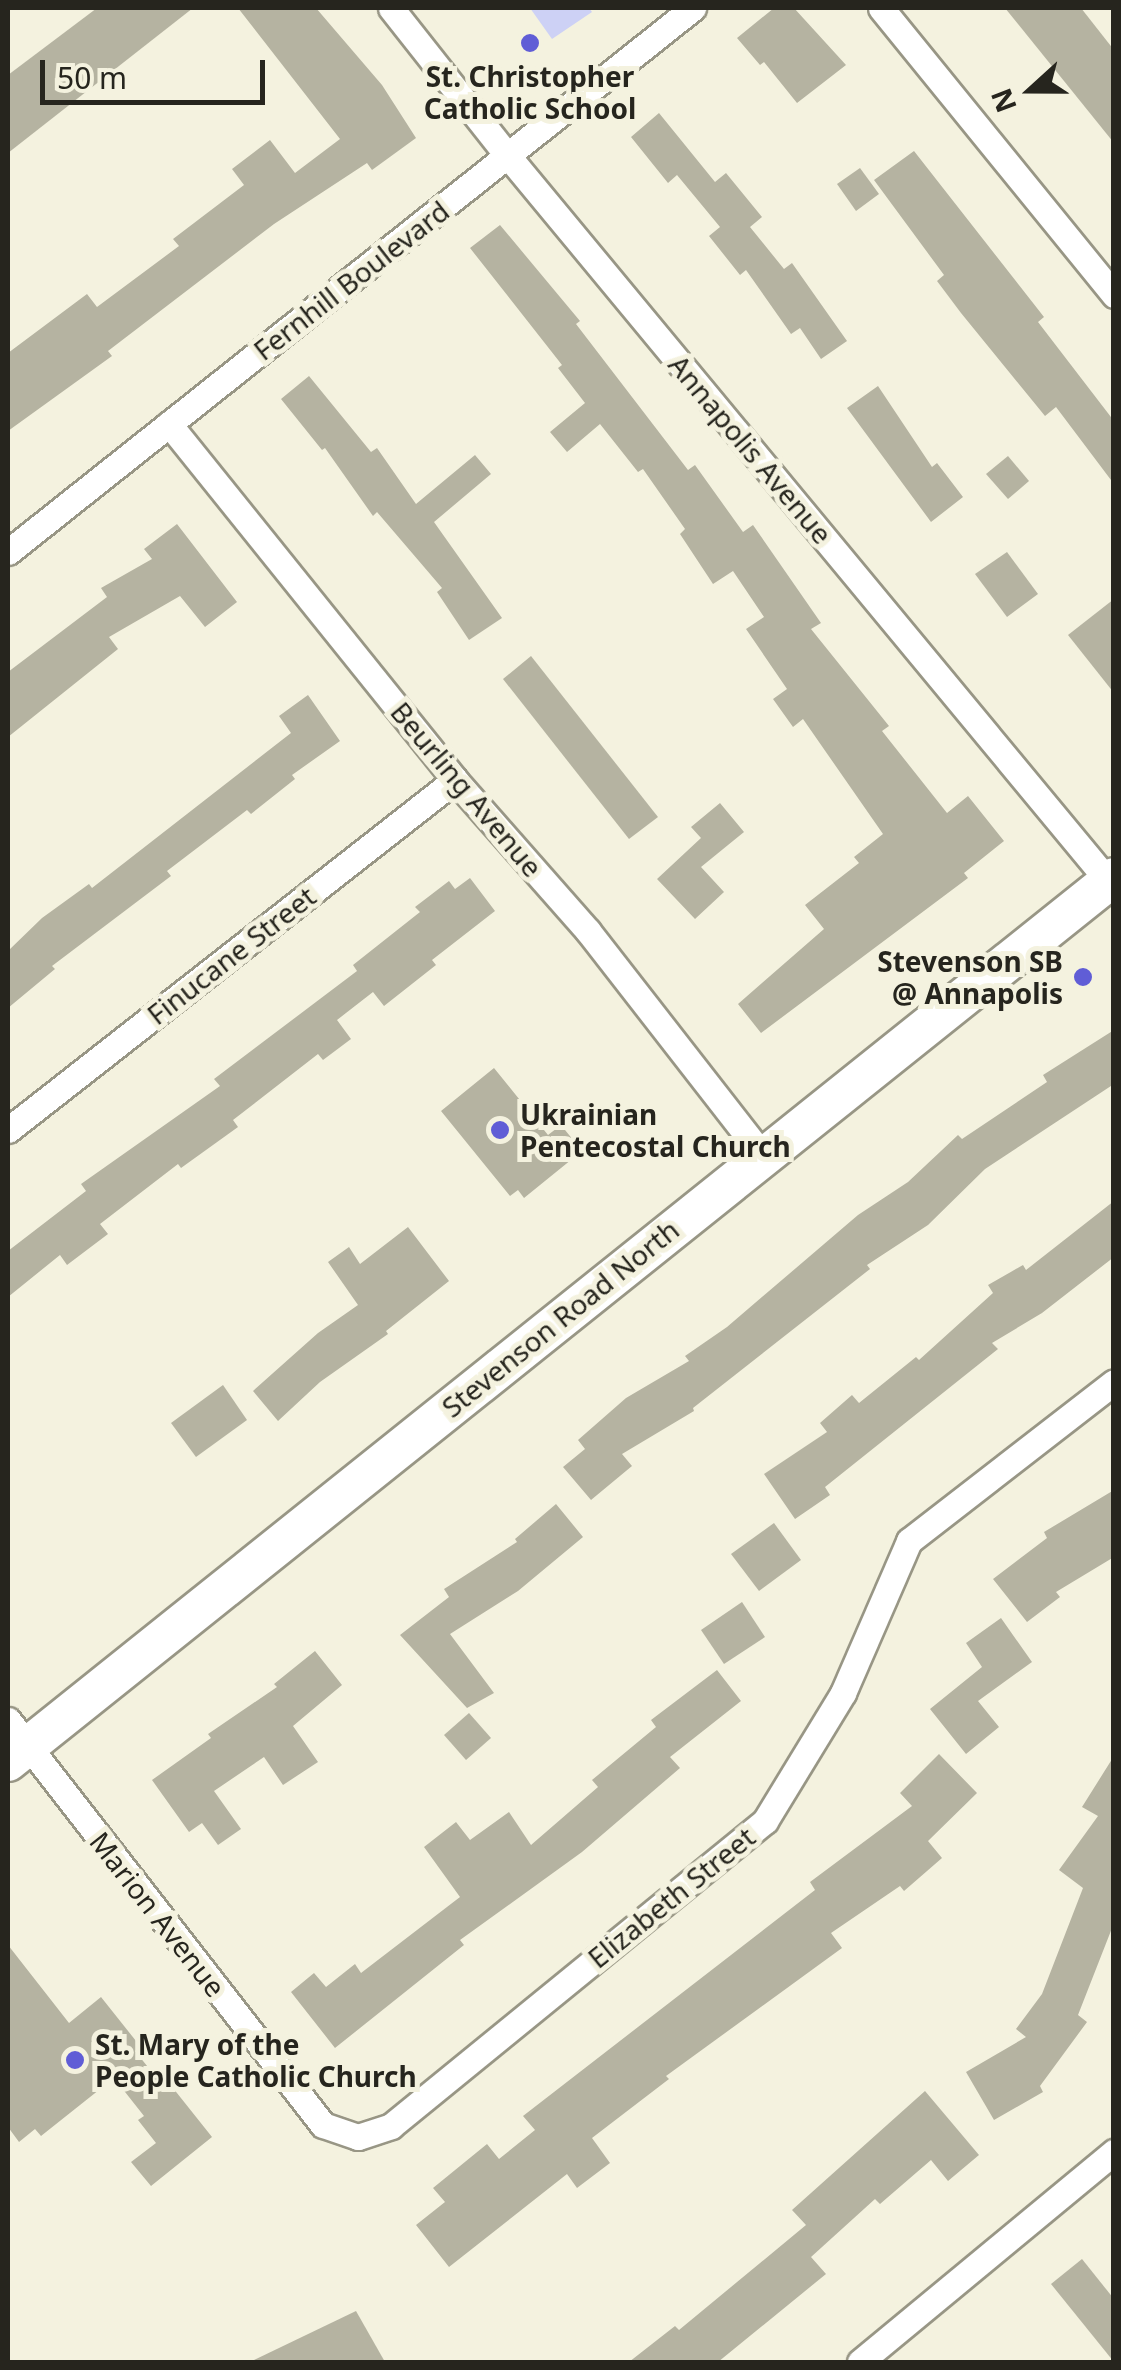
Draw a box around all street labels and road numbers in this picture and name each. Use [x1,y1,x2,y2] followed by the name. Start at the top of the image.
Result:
[247,193,455,367] street label: Fernhill Boulevard
[662,348,840,550] street label: Annapolis Avenue
[384,695,550,883] street label: Beurling Avenue
[140,879,322,1031] street label: Finucane Street
[435,1212,685,1424] street label: Stevenson Road North
[581,1820,761,1974] street label: Elizabeth Street
[83,1825,233,2003] street label: Marion Avenue

